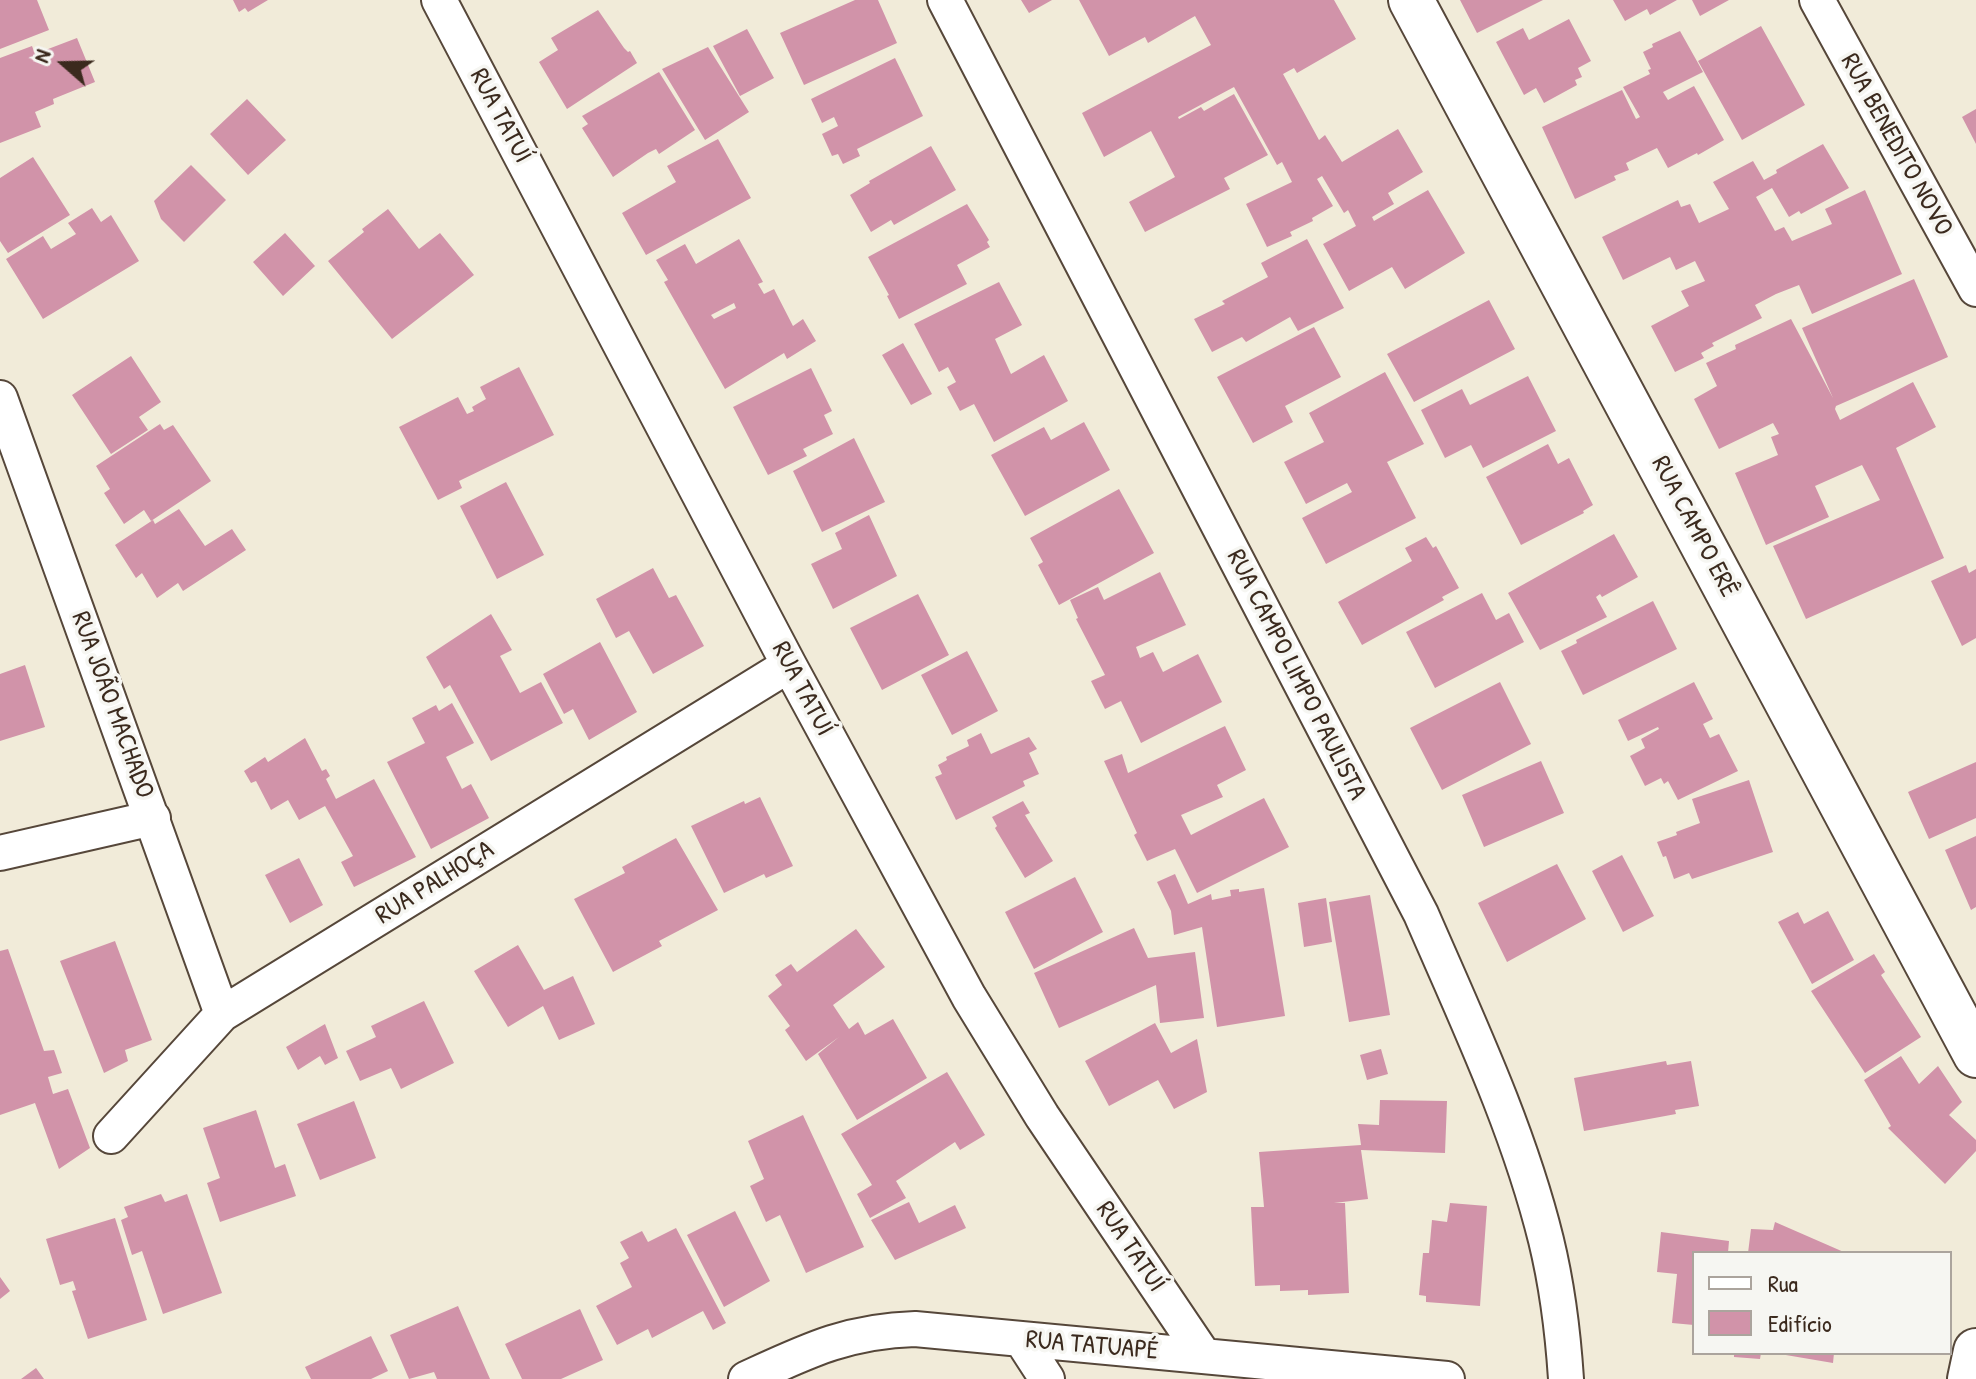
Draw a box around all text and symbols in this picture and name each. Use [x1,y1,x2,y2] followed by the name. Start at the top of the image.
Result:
[24,24,104,104] north arrow
[25,45,58,66] text: N
[1833,49,1959,241] street label: RUA BENEDITO NOVO
[462,64,538,168] street label: RUA TATUÍ
[1644,451,1744,603] street label: RUA CAMPO ERÊ
[1219,545,1373,805] street label: RUA CAMPO LIMPO PAULISTA
[64,608,160,802] street label: RUA JOÃO MACHADO
[764,637,840,741] street label: RUA TATUÍ
[370,834,500,932] street label: RUA PALHOÇA
[1088,1196,1172,1298] street label: RUA TATUÍ
[1692,1251,1952,1355] legend
[1768,1267,1798,1299] text: Rua
[1768,1307,1832,1339] text: Edifício
[1025,1325,1159,1367] street label: RUA TATUAPÉ

